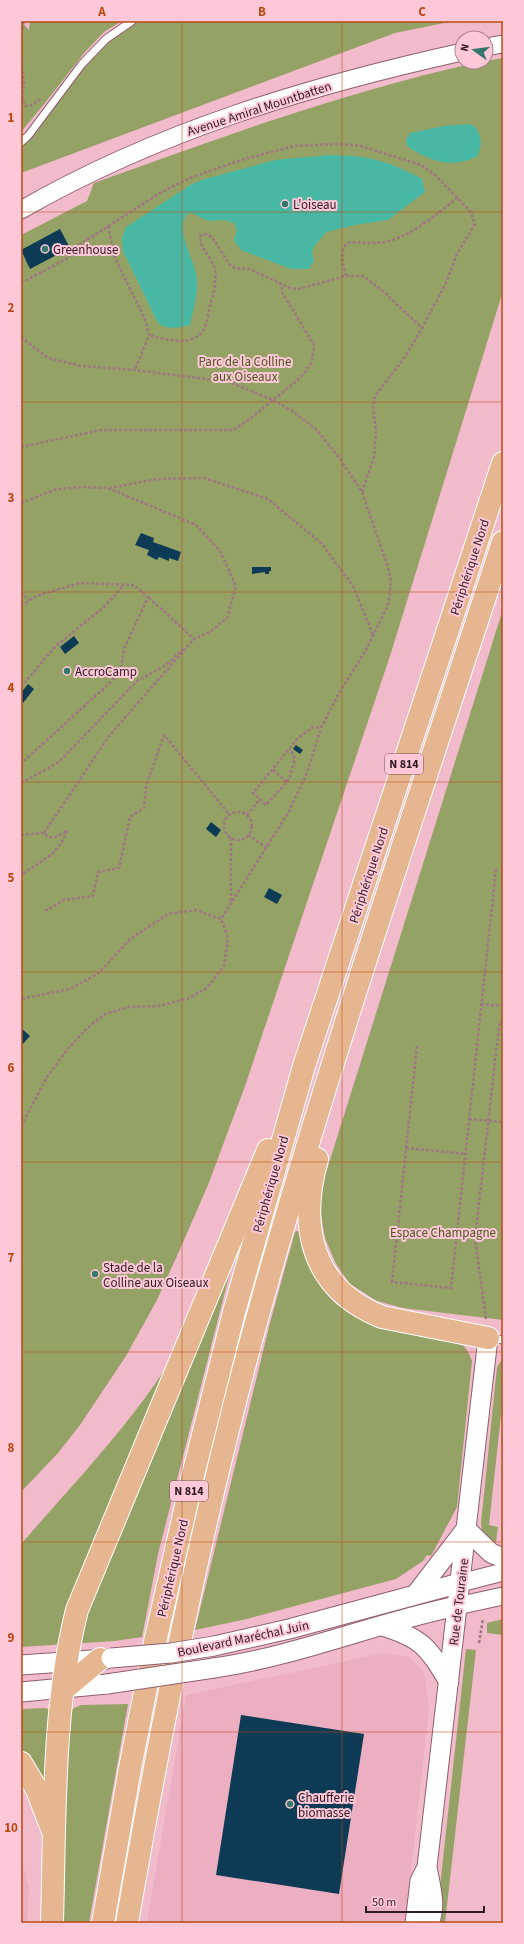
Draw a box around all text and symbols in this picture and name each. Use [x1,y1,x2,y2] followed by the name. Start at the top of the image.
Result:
[97,3,106,21] text: A
[258,3,266,21] text: B
[418,3,426,21] text: C
[454,30,494,70] north arrow
[457,42,473,53] text: N
[185,77,334,141] street label: Avenue Amiral Mountbatten
[8,109,15,127] text: 1
[293,196,337,214] place label: L'oiseau
[280,199,290,209] marker: L'oiseau
[53,241,119,259] place label: Greenhouse
[40,244,50,254] marker: Greenhouse
[8,299,15,317] text: 2
[199,353,291,386] park label: Parc de la Colline aux Oiseaux
[8,489,15,507] text: 3
[446,517,494,618] street label: Périphérique Nord
[75,663,137,681] place label: AccroCamp
[62,666,72,676] marker: AccroCamp
[8,679,15,697] text: 4
[385,754,423,774] road number: N 814
[345,825,393,926] street label: Périphérique Nord
[8,869,15,887] text: 5
[8,1059,15,1077] text: 6
[249,1134,293,1235] street label: Périphérique Nord
[390,1224,496,1242] park label: Espace Champagne
[8,1249,15,1267] text: 7
[103,1259,209,1292] place label: Stade de la Colline aux Oiseaux
[90,1269,100,1279] marker: Stade de la Colline aux Oiseaux
[8,1439,15,1457] text: 8
[170,1481,208,1501] road number: N 814
[153,1517,193,1619] street label: Périphérique Nord
[445,1558,473,1647] street label: Rue de Touraine
[176,1616,311,1662] street label: Boulevard Maréchal Juin
[8,1629,15,1647] text: 9
[298,1789,354,1822] place label: Chaufferie biomasse
[285,1799,295,1809] marker: Chaufferie biomasse
[4,1819,18,1837] text: 10
[366,1888,484,1914] scale bar
[372,1894,396,1911] text: 50 m

